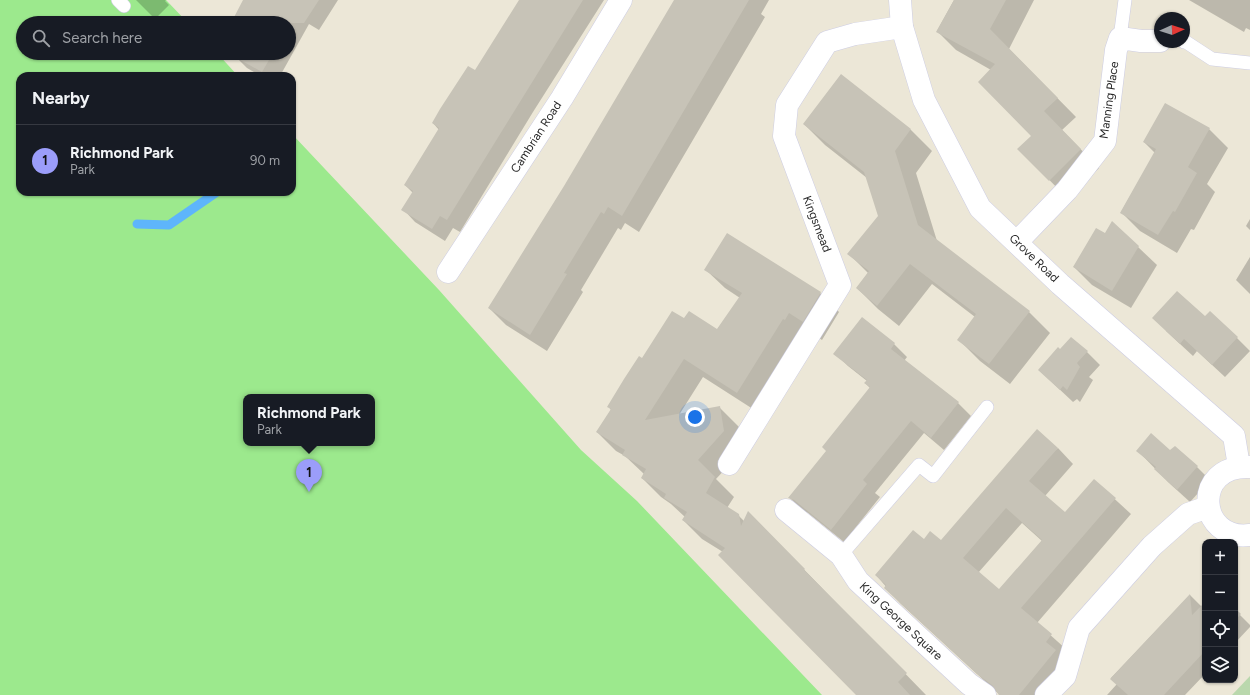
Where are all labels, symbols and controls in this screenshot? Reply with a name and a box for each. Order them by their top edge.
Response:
north arrow [1154,12,1190,48]
search box [16,16,296,60]
icon: search [30,27,52,49]
text: Search here [62,29,142,47]
street label: Manning Place [1097,60,1121,140]
text: Nearby [32,88,90,108]
street label: Cambrian Road [508,99,564,175]
text: Richmond Park [70,144,174,162]
text: 1 [42,153,48,168]
text: 90 m [250,153,280,168]
text: Park [70,162,95,177]
street label: Kingsmead [800,194,834,254]
street label: Grove Road [1006,231,1062,285]
popup [243,394,375,446]
text: Richmond Park [257,404,361,422]
your location [685,407,705,427]
text: Park [257,422,282,437]
pin: 1 [296,459,322,492]
map controls [1202,539,1238,683]
button: + [1202,539,1238,575]
button: − [1202,575,1238,611]
street label: King George Square [857,579,946,663]
button: locate [1202,611,1238,647]
button: layers [1202,647,1238,683]

